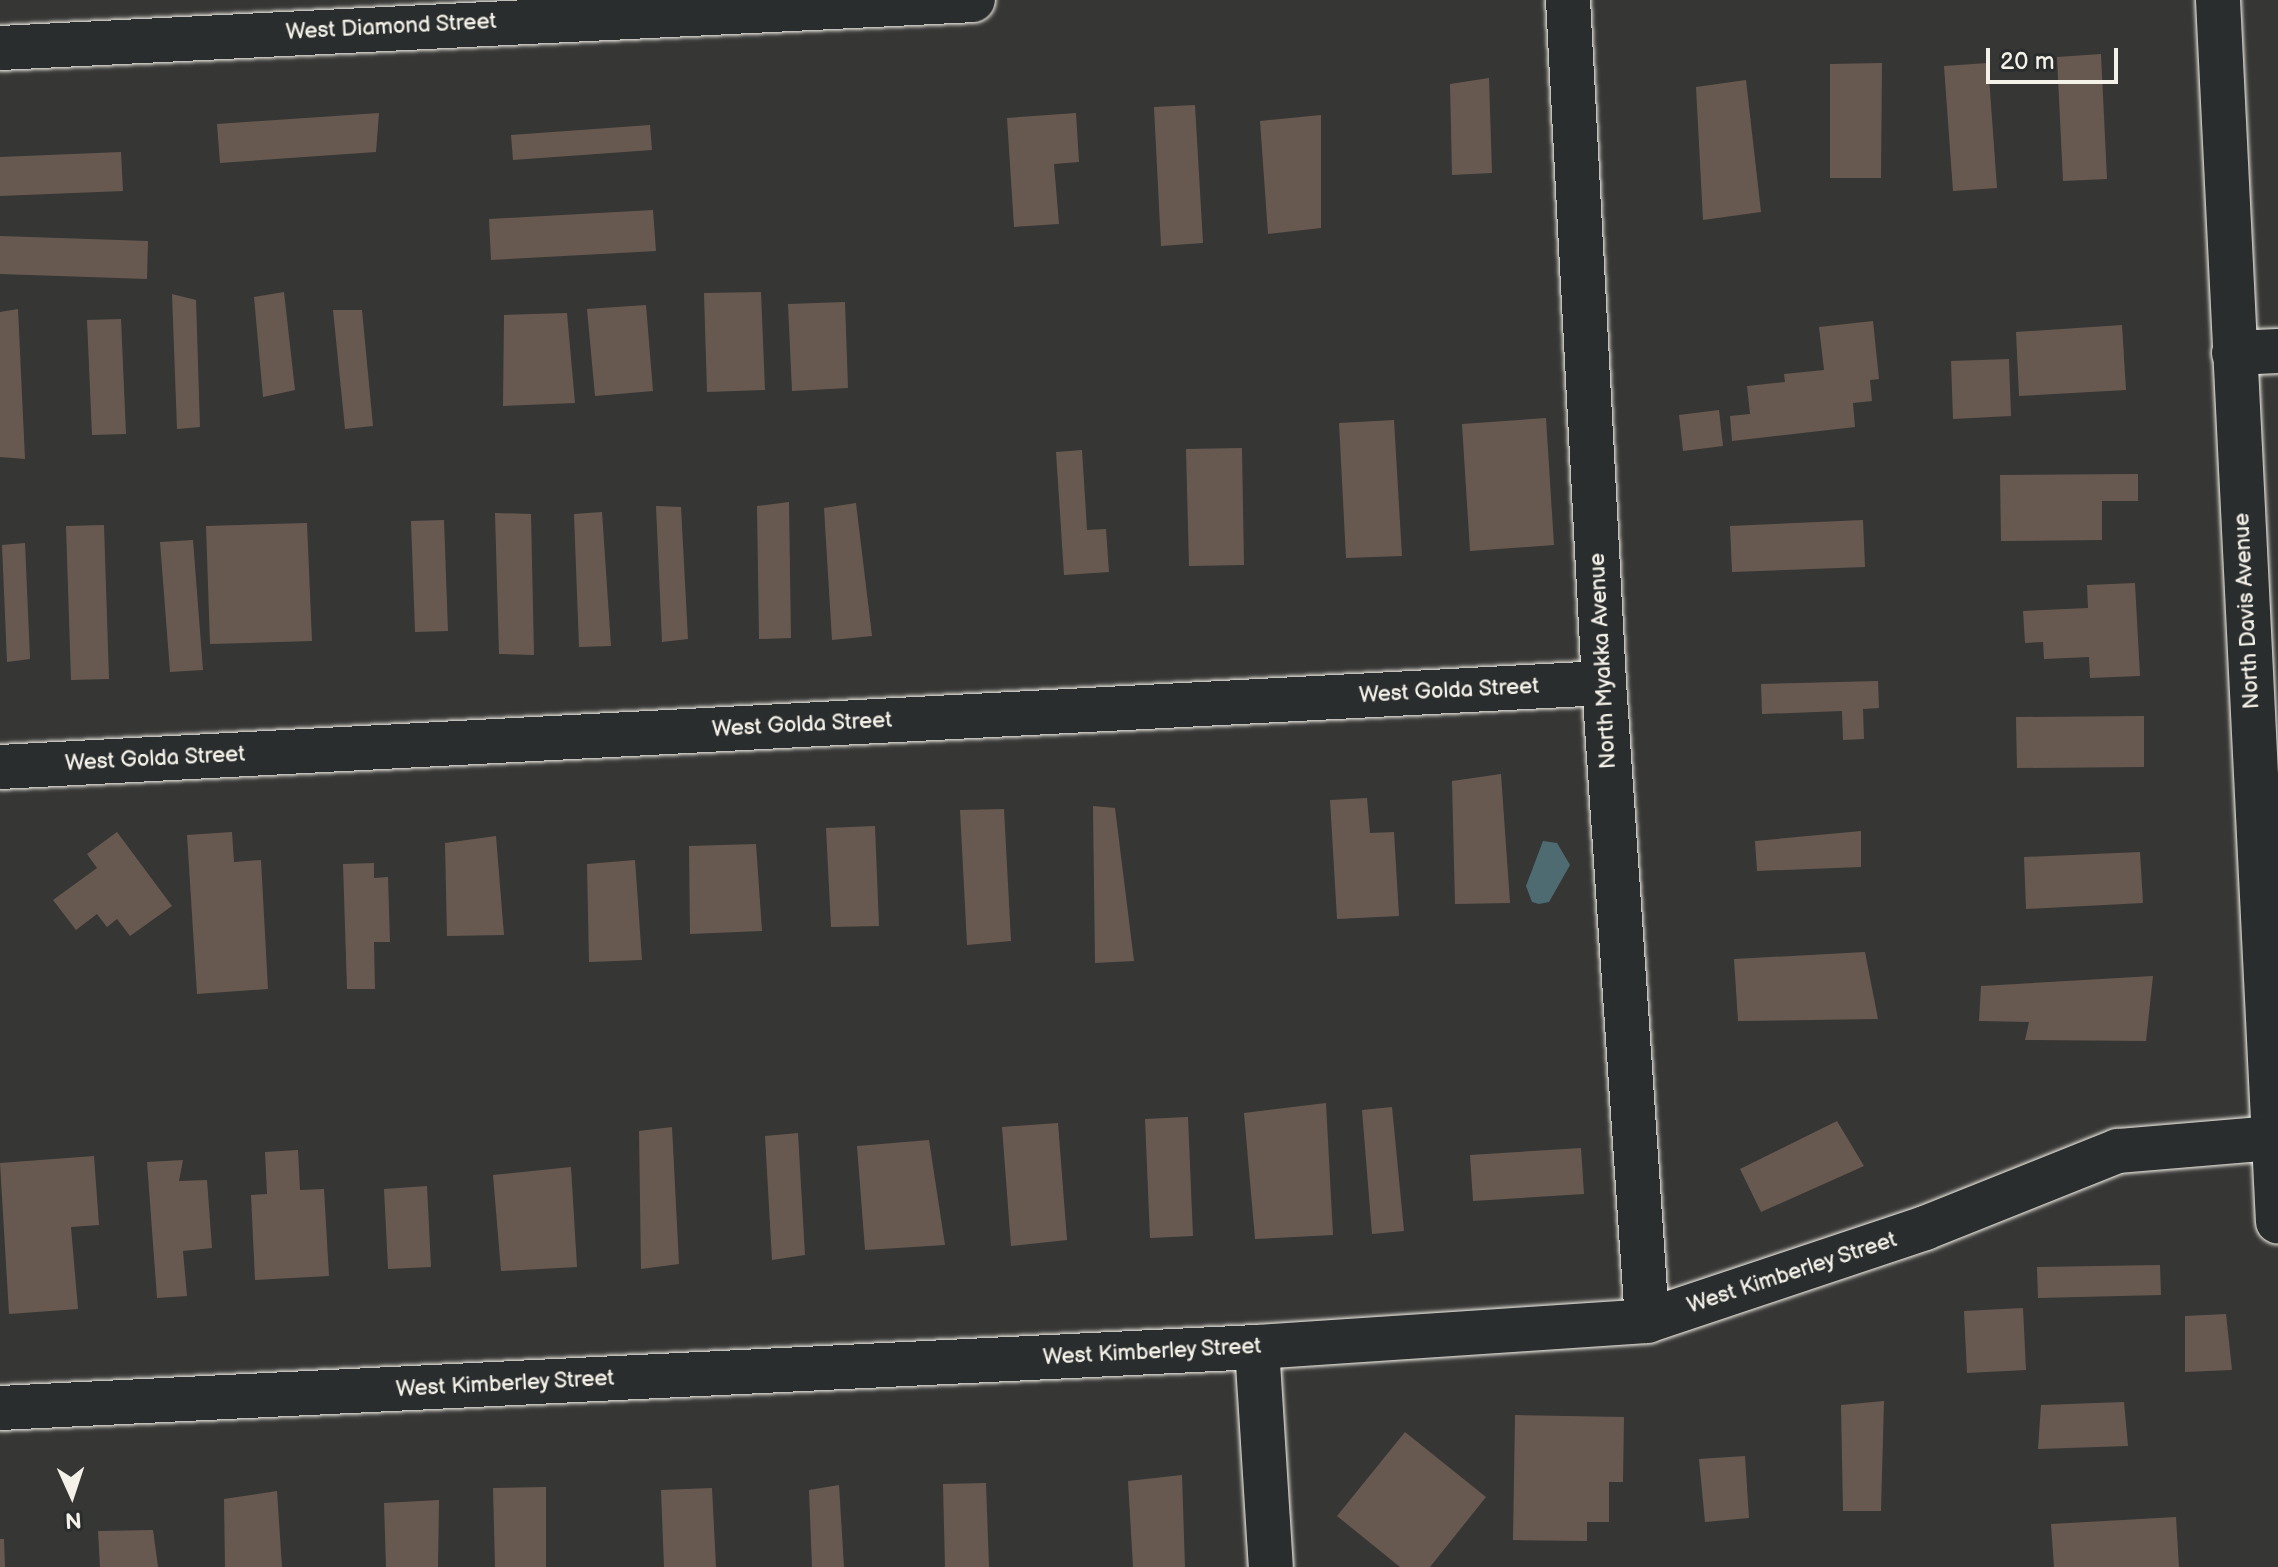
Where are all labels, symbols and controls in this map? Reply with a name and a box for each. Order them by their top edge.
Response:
street label: West Diamond Street [285,8,497,46]
scale bar [1990,32,2122,82]
text: 20 m [2000,47,2055,76]
street label: North Davis Avenue [2229,512,2265,710]
street label: North Myakka Avenue [1584,552,1622,770]
street label: West Golda Street [1358,673,1540,709]
street label: West Golda Street [711,707,893,743]
street label: West Golda Street [64,741,246,777]
street label: West Kimberley Street [1683,1226,1901,1320]
street label: West Kimberley Street [1041,1333,1263,1371]
street label: West Kimberley Street [394,1365,616,1403]
north arrow [32,1455,112,1535]
text: N [64,1506,82,1533]

